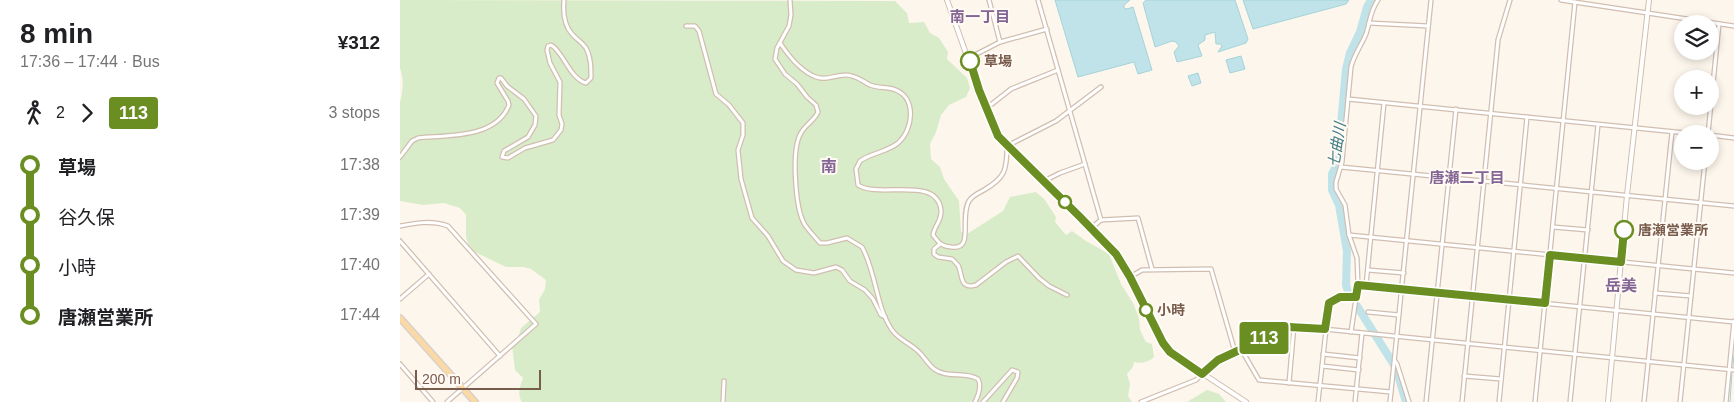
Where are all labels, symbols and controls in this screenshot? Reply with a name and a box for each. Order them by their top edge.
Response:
district label: 南一丁目 [950,8,1010,25]
map controls [1674,15,1719,170]
button: layers [1674,15,1719,60]
text: 8 min [20,18,93,49]
text: ¥312 [338,32,380,53]
marker: 草場 [960,51,980,71]
text: 17:36 – 17:44 · Bus [20,53,160,70]
place label: 草場 [984,53,1012,69]
button: + [1674,70,1719,115]
icon: walk [20,99,48,127]
icon: forward [73,99,101,127]
text: 113 [119,103,148,123]
text: 2 [56,104,65,121]
text: 3 stops [328,104,380,121]
water label: 七曲川 [1325,119,1349,168]
button: − [1674,125,1719,170]
text: 17:38 [340,156,380,173]
text: 草場 [58,157,96,178]
district label: 南 [821,158,837,175]
district label: 唐瀬二丁目 [1429,169,1505,186]
unlabelled marker [1058,195,1072,209]
text: 17:39 [340,206,380,223]
text: 谷久保 [58,207,115,228]
marker: 唐瀬営業所 [1614,220,1634,240]
place label: 唐瀬営業所 [1638,222,1708,238]
text: 17:40 [340,256,380,273]
text: 小時 [58,257,96,278]
district label: 岳美 [1605,277,1637,294]
place label: 小時 [1157,302,1185,318]
marker: 小時 [1139,303,1153,317]
text: 17:44 [340,306,380,323]
text: 唐瀬営業所 [58,307,153,328]
line badge: 113 [1235,322,1293,354]
text: 113 [1249,328,1279,348]
scale bar [415,367,541,390]
text: 200 m [422,371,461,387]

